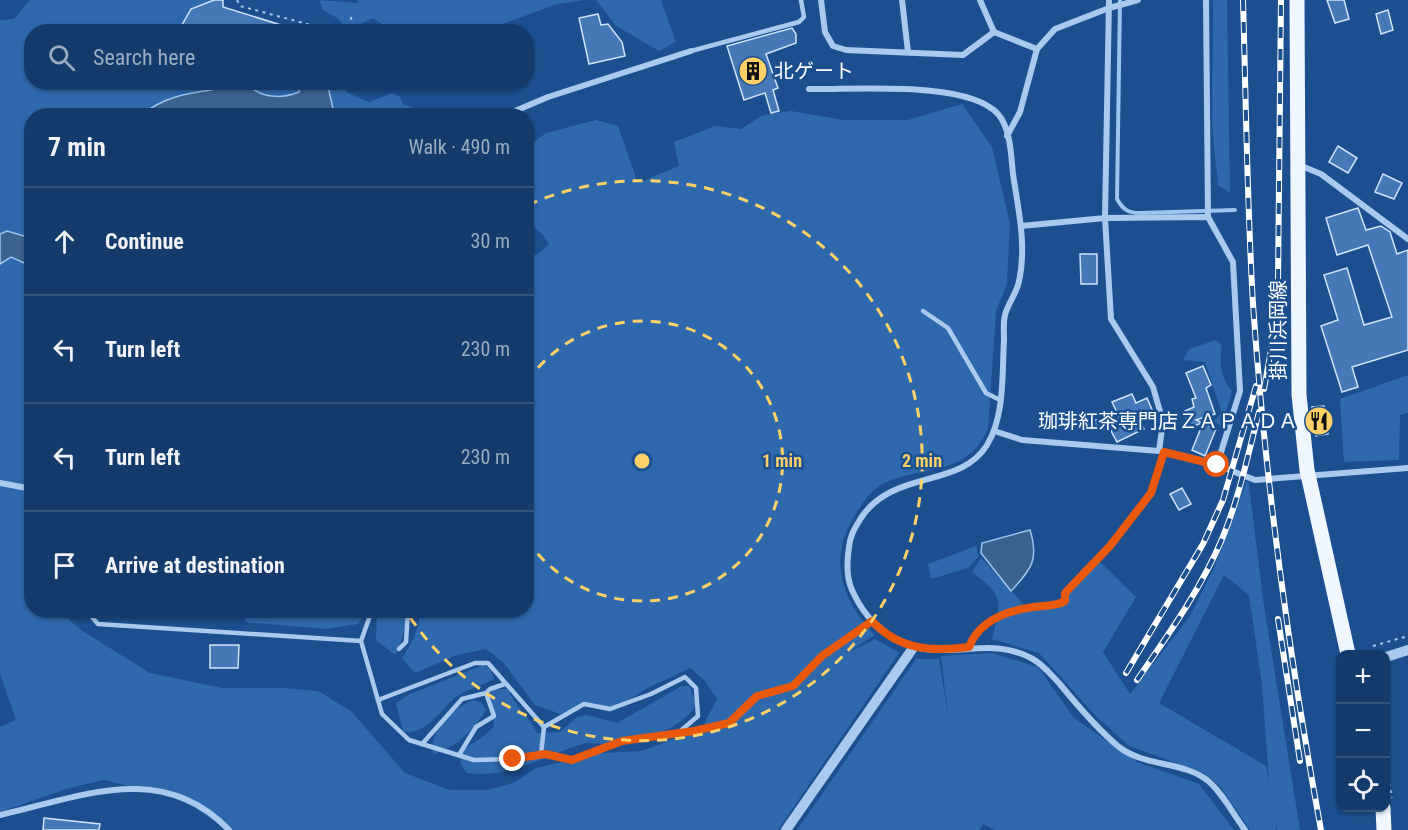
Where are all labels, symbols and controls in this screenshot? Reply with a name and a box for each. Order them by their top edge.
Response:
search box [24,24,534,90]
icon: search [45,41,78,74]
text: Search here [93,45,195,70]
building icon: 北ゲート [737,55,769,87]
place label: 北ゲート [774,59,854,83]
text: 7 min [48,132,106,162]
text: Walk · 490 m [409,135,510,159]
icon: ahead [48,225,81,258]
text: Continue [105,229,184,254]
text: 30 m [471,229,510,253]
street label: 掛川浜岡線 [1266,280,1290,380]
icon: left [48,333,81,366]
text: Turn left [105,337,180,362]
text: 230 m [461,337,510,361]
restaurant icon: 珈琲紅茶専門店ＺＡＰＡＤＡ [1303,405,1335,437]
place label: 珈琲紅茶専門店ＺＡＰＡＤＡ [1038,409,1298,433]
icon: left [48,441,81,474]
text: Turn left [105,445,180,470]
text: 230 m [461,445,510,469]
text: 1 min [762,450,802,471]
text: 2 min [902,450,942,471]
centre of rings [632,451,652,471]
route start [1203,451,1229,477]
icon: arrive [48,549,81,582]
text: Arrive at destination [105,553,285,578]
map controls [1336,650,1390,812]
button: + [1336,650,1390,704]
button: − [1336,704,1390,758]
route end [499,745,525,771]
button: locate [1336,758,1390,812]

